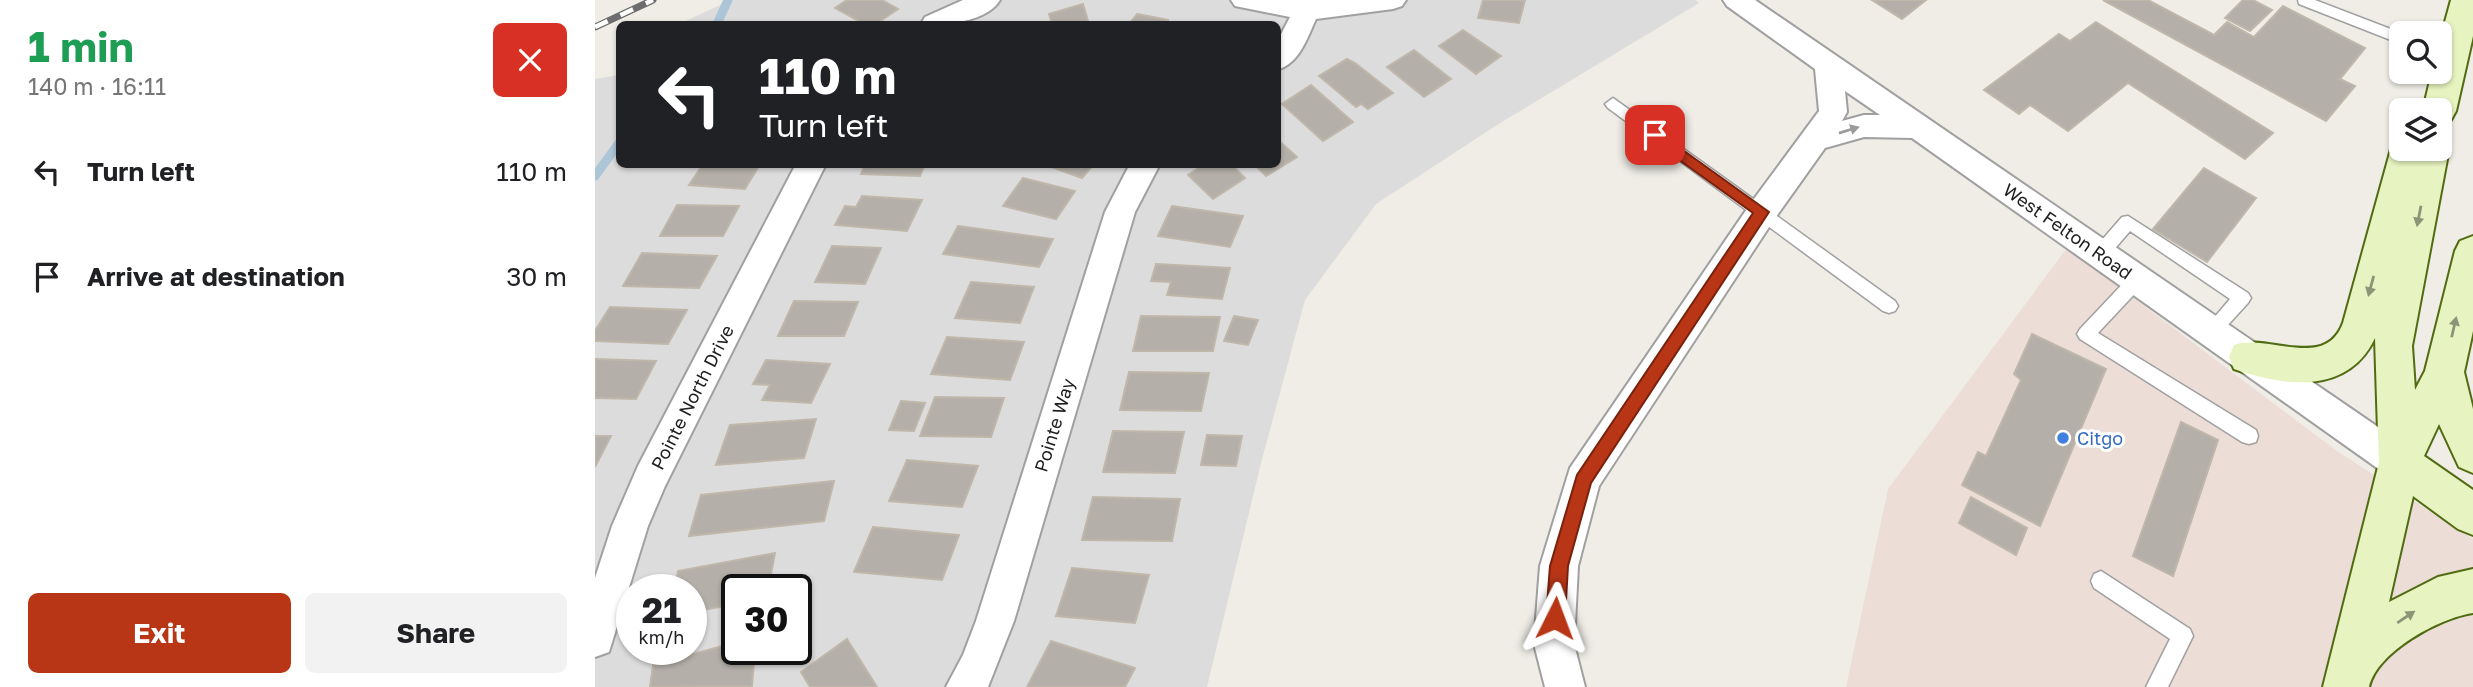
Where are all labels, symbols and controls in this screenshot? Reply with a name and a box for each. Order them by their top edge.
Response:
text: 1 min [28,21,134,71]
map controls [2389,21,2452,161]
button: search [2389,21,2452,84]
button: close [493,23,567,97]
text: 110 m [759,46,896,105]
icon: left [644,49,735,140]
text: 140 m · 16:11 [28,72,166,100]
button: layers [2389,98,2452,161]
pin [1625,105,1685,165]
text: Turn left [759,106,888,144]
icon: arrive [1636,116,1674,154]
one-way arrow [1839,125,1860,135]
icon: left [28,153,66,191]
text: Turn left [87,156,195,187]
text: 110 m [496,156,567,187]
street label: West Felton Road [1999,178,2137,284]
one-way arrow [2413,205,2424,227]
icon: arrive [28,258,66,296]
text: Arrive at destination [87,261,345,292]
text: 30 m [506,261,567,292]
one-way arrow [2365,275,2376,297]
one-way arrow [2449,316,2460,338]
street label: Pointe North Drive [646,321,738,473]
street label: Pointe Way [1029,376,1079,474]
place label: Citgo [2077,427,2123,449]
marker: Citgo [2055,430,2071,446]
speed limit sign: 30 [721,574,812,665]
position arrow [1518,581,1592,655]
text: 21 [642,589,681,631]
button: Exit [28,593,291,673]
button: Share [305,593,567,673]
one-way arrow [2397,610,2415,624]
text: km/h [639,626,684,648]

